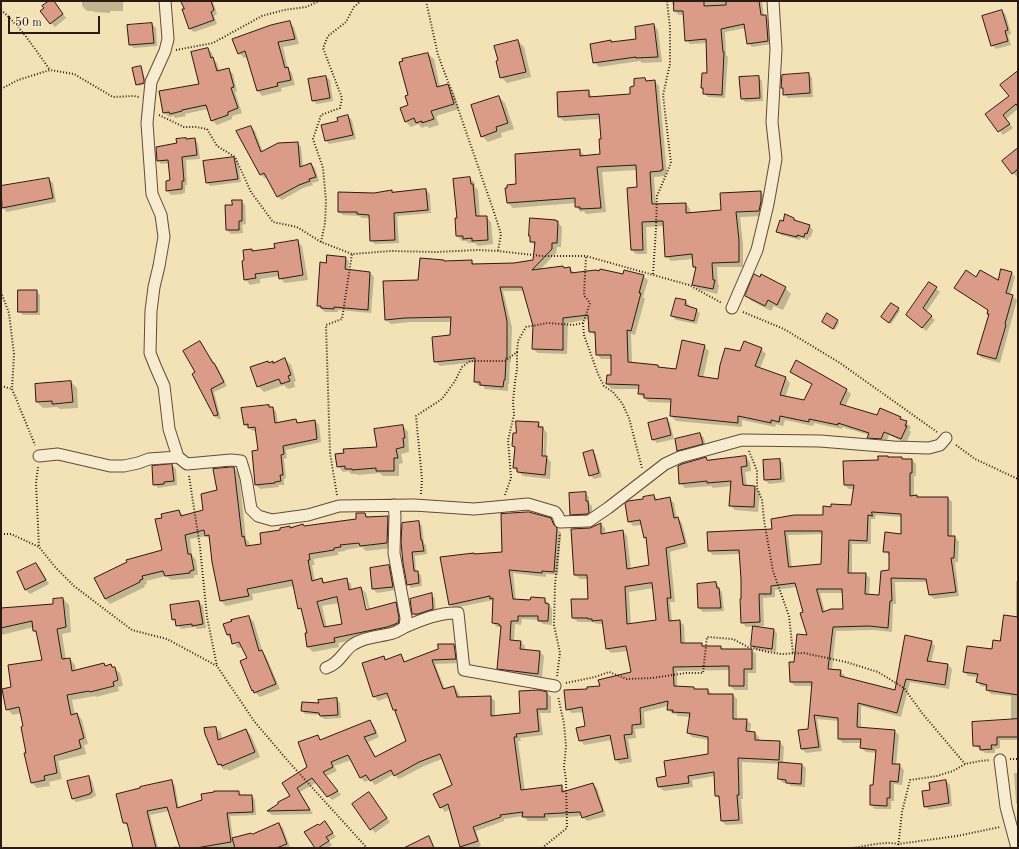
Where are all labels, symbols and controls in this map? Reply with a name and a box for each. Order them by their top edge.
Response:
scale bar [10,8,102,34]
text: 50 m [15,17,42,29]

